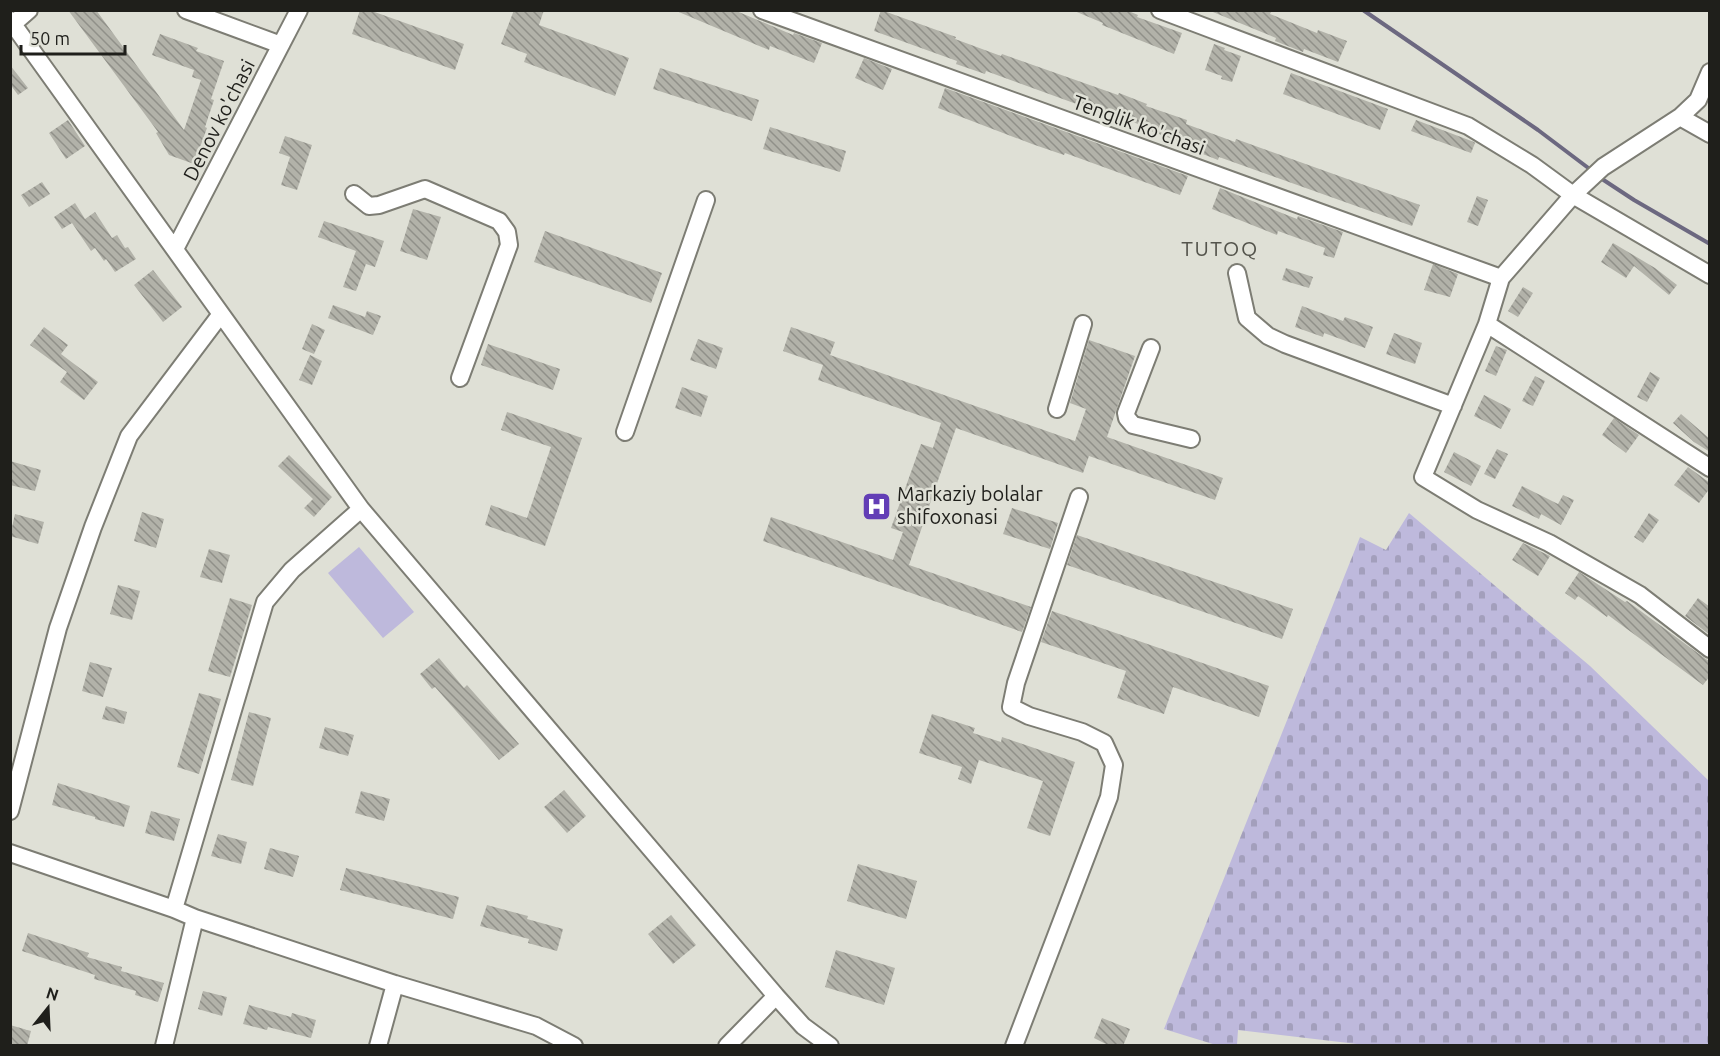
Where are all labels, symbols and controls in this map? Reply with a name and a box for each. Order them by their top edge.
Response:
scale bar [21,18,124,56]
text: 50 m [30,28,70,48]
street label: Denov ko'chasi [178,55,259,184]
street label: Tenglik ko'chasi [1070,90,1209,159]
district label: TUTOQ [1181,236,1259,260]
place label: Markaziy bolalar shifoxonasi [897,482,1043,528]
hospital icon: Markaziy bolalar shifoxonasi [860,490,892,522]
north arrow [18,978,78,1038]
text: N [44,983,61,1004]

